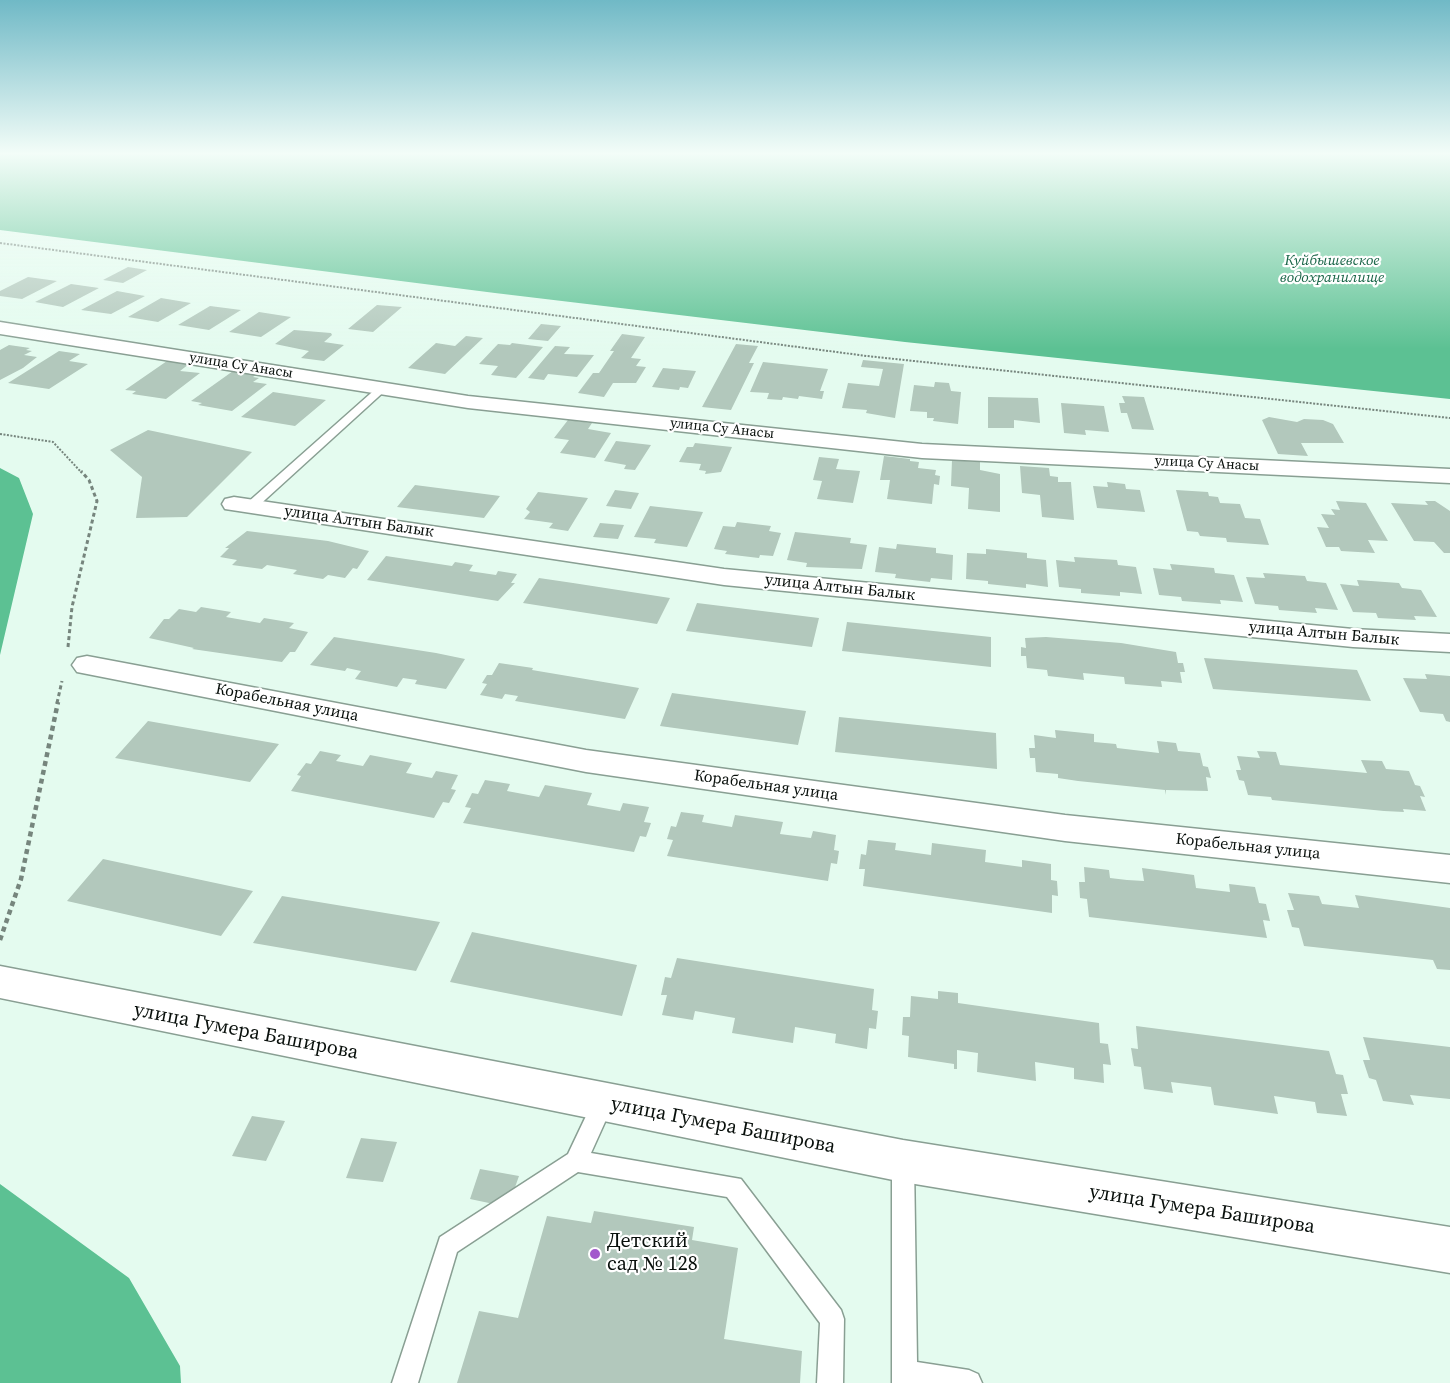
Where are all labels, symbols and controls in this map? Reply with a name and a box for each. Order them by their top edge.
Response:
water label: Куйбышевское водохранилище [1280,252,1384,287]
street label: улица Су Анасы [188,350,294,382]
street label: улица Су Анасы [669,415,775,443]
street label: улица Су Анасы [1154,453,1260,475]
street label: улица Алтын Балык [283,502,435,542]
street label: улица Алтын Балык [764,571,916,605]
street label: улица Алтын Балык [1248,618,1400,650]
street label: Корабельная улица [214,680,360,726]
street label: Корабельная улица [693,766,839,806]
street label: Корабельная улица [1175,830,1321,864]
street label: улица Гумера Баширова [132,998,360,1066]
street label: улица Гумера Баширова [609,1092,837,1160]
street label: улица Гумера Баширова [1087,1180,1317,1240]
place label: Детский сад № 128 [607,1230,698,1277]
marker: Детский сад № 128 [588,1247,602,1261]

